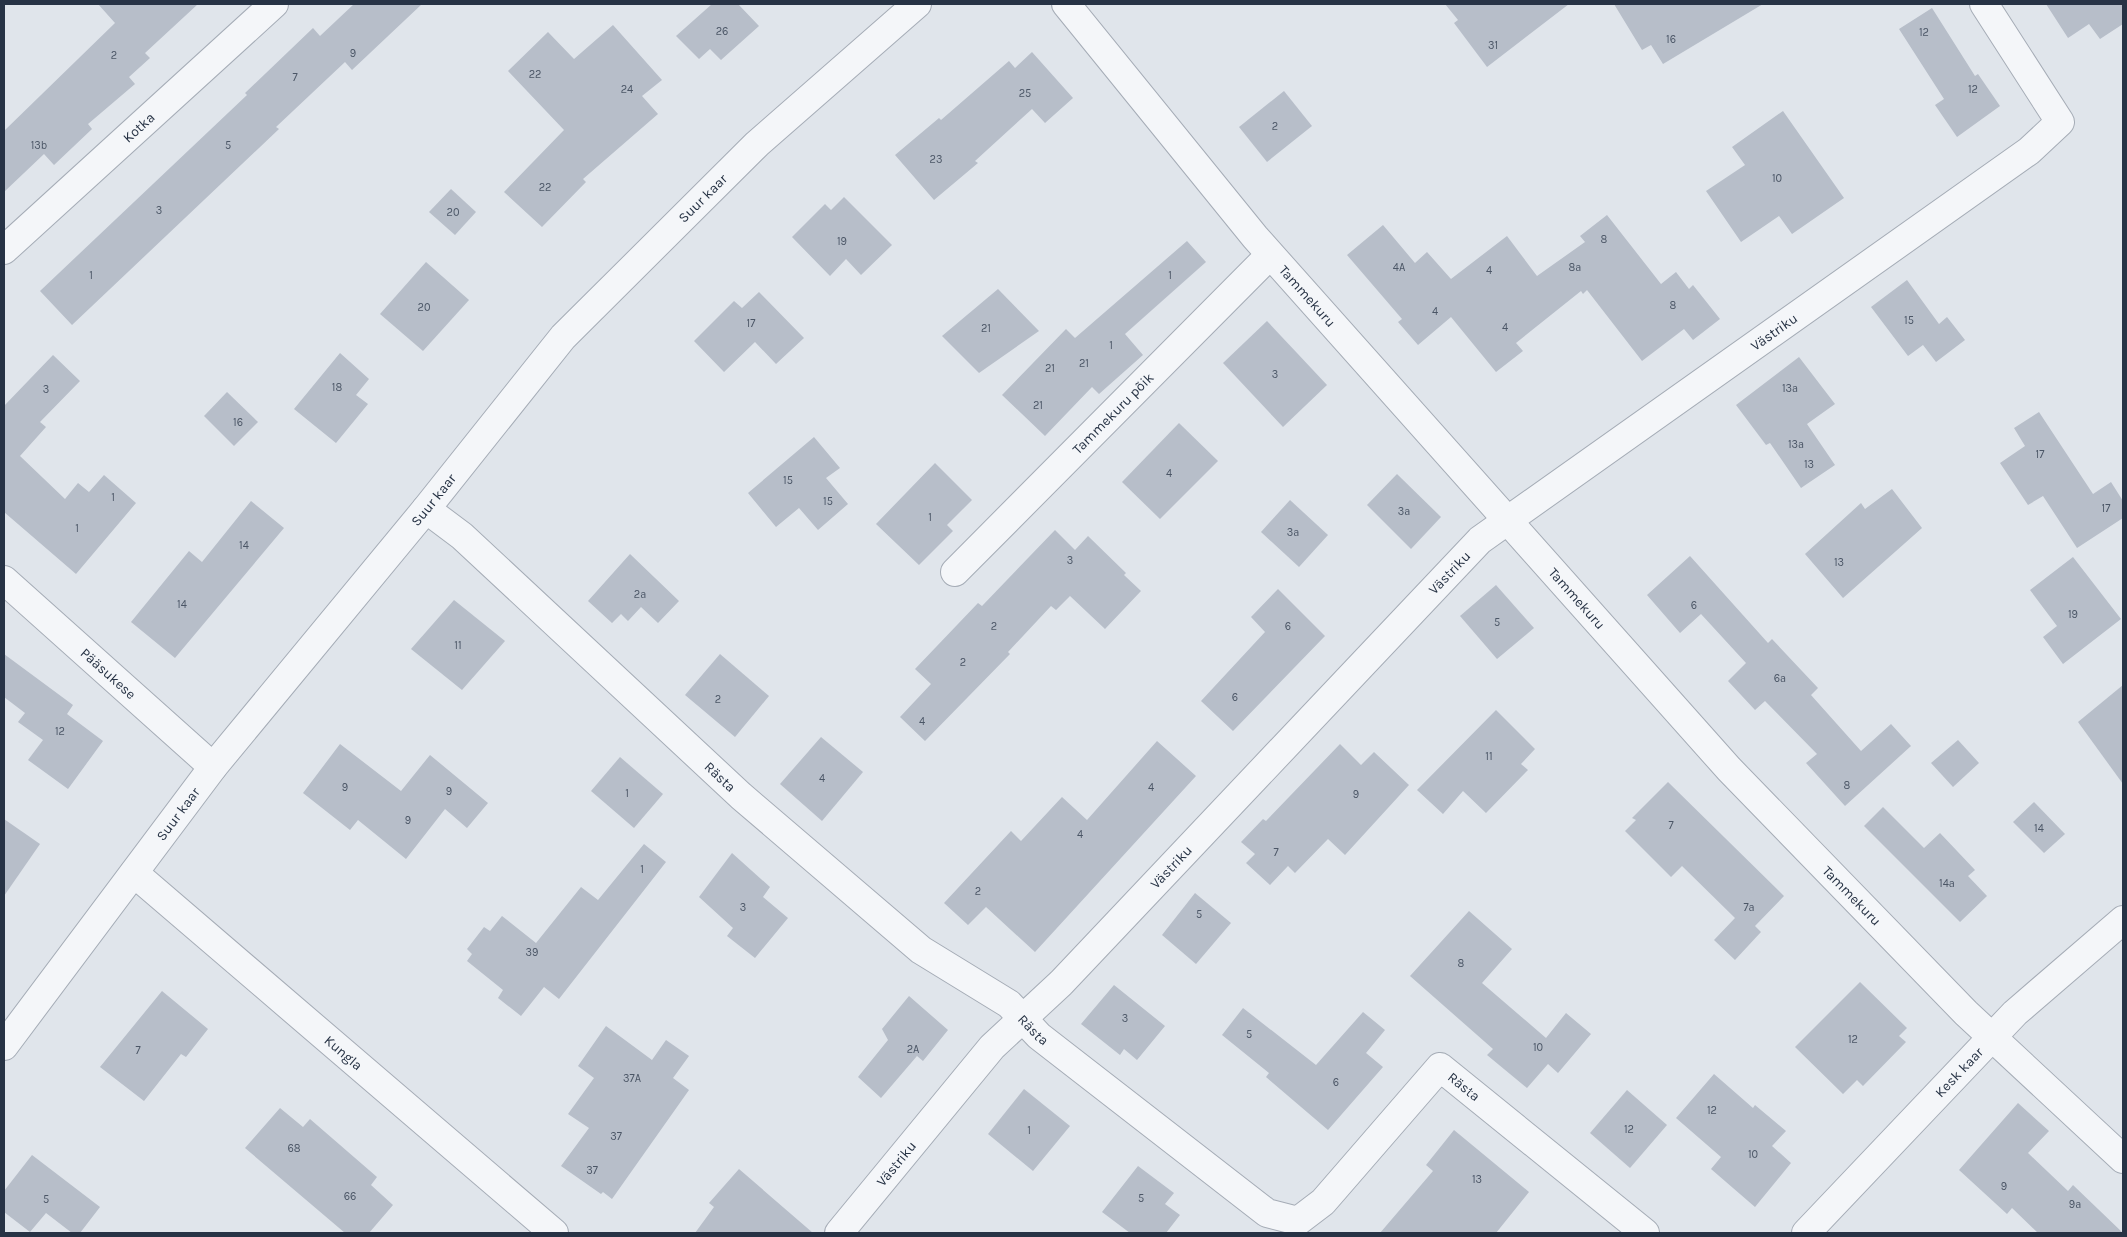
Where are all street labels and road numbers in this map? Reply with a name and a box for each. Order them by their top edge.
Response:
street label: Kotka [119,109,158,146]
street label: Suur kaar [675,169,731,226]
street label: Tammekuru [1276,262,1339,330]
street label: Västriku [1747,309,1801,354]
street label: Tammekuru põik [1069,369,1157,457]
street label: Suur kaar [407,469,460,529]
street label: Västriku [1425,547,1474,598]
street label: Tammekuru [1545,564,1609,633]
street label: Pääsukese [77,644,140,703]
street label: Rästa [701,758,739,795]
street label: Suur kaar [152,783,204,844]
street label: Västriku [1146,841,1196,892]
street label: Tammekuru [1819,862,1885,929]
street label: Rästa [1015,1011,1052,1049]
street label: Kungla [321,1032,366,1074]
street label: Kesk kaar [1931,1043,1987,1101]
street label: Rästa [1444,1068,1484,1105]
street label: Västriku [873,1137,920,1190]

